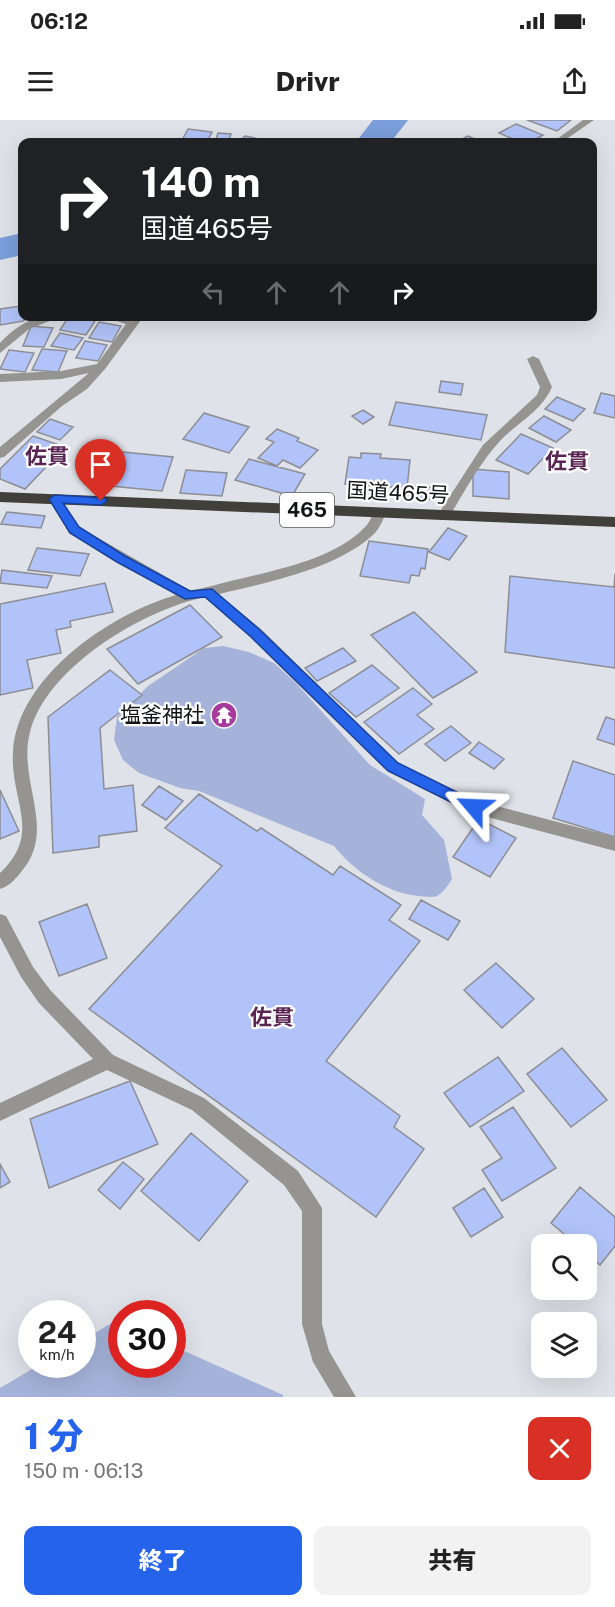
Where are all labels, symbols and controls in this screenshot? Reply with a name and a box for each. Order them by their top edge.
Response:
text: 06:12 [30,8,88,34]
icon: menu [24,65,57,98]
text: Drivr [275,65,340,97]
icon: share [558,65,591,98]
text: 140 m [141,157,261,206]
icon: right [42,162,120,240]
text: 国道465号 [141,212,273,244]
icon: left [197,276,230,309]
icon: ahead [260,276,293,309]
icon: ahead [323,276,356,309]
icon: right [386,276,419,309]
pin [75,439,126,501]
district label: 佐貫 [25,443,69,469]
icon: arrive [84,448,117,481]
district label: 佐貫 [545,448,589,474]
street label: 国道465号 [346,477,450,508]
road number: 465 [280,493,334,527]
temple icon: 塩釜神社 [209,700,239,730]
place label: 塩釜神社 [120,702,204,727]
position arrow [442,775,506,839]
district label: 佐貫 [250,1004,294,1030]
map controls [531,1234,597,1378]
button: search [531,1234,597,1300]
speed limit sign: 30 [108,1300,186,1378]
button: layers [531,1312,597,1378]
text: 24 [38,1314,76,1350]
text: km/h [39,1346,75,1363]
text: 1 分 [24,1415,84,1457]
button: close [528,1417,591,1480]
text: 150 m · 06:13 [24,1459,143,1483]
button: 終了 [24,1526,302,1595]
button: 共有 [314,1526,591,1595]

